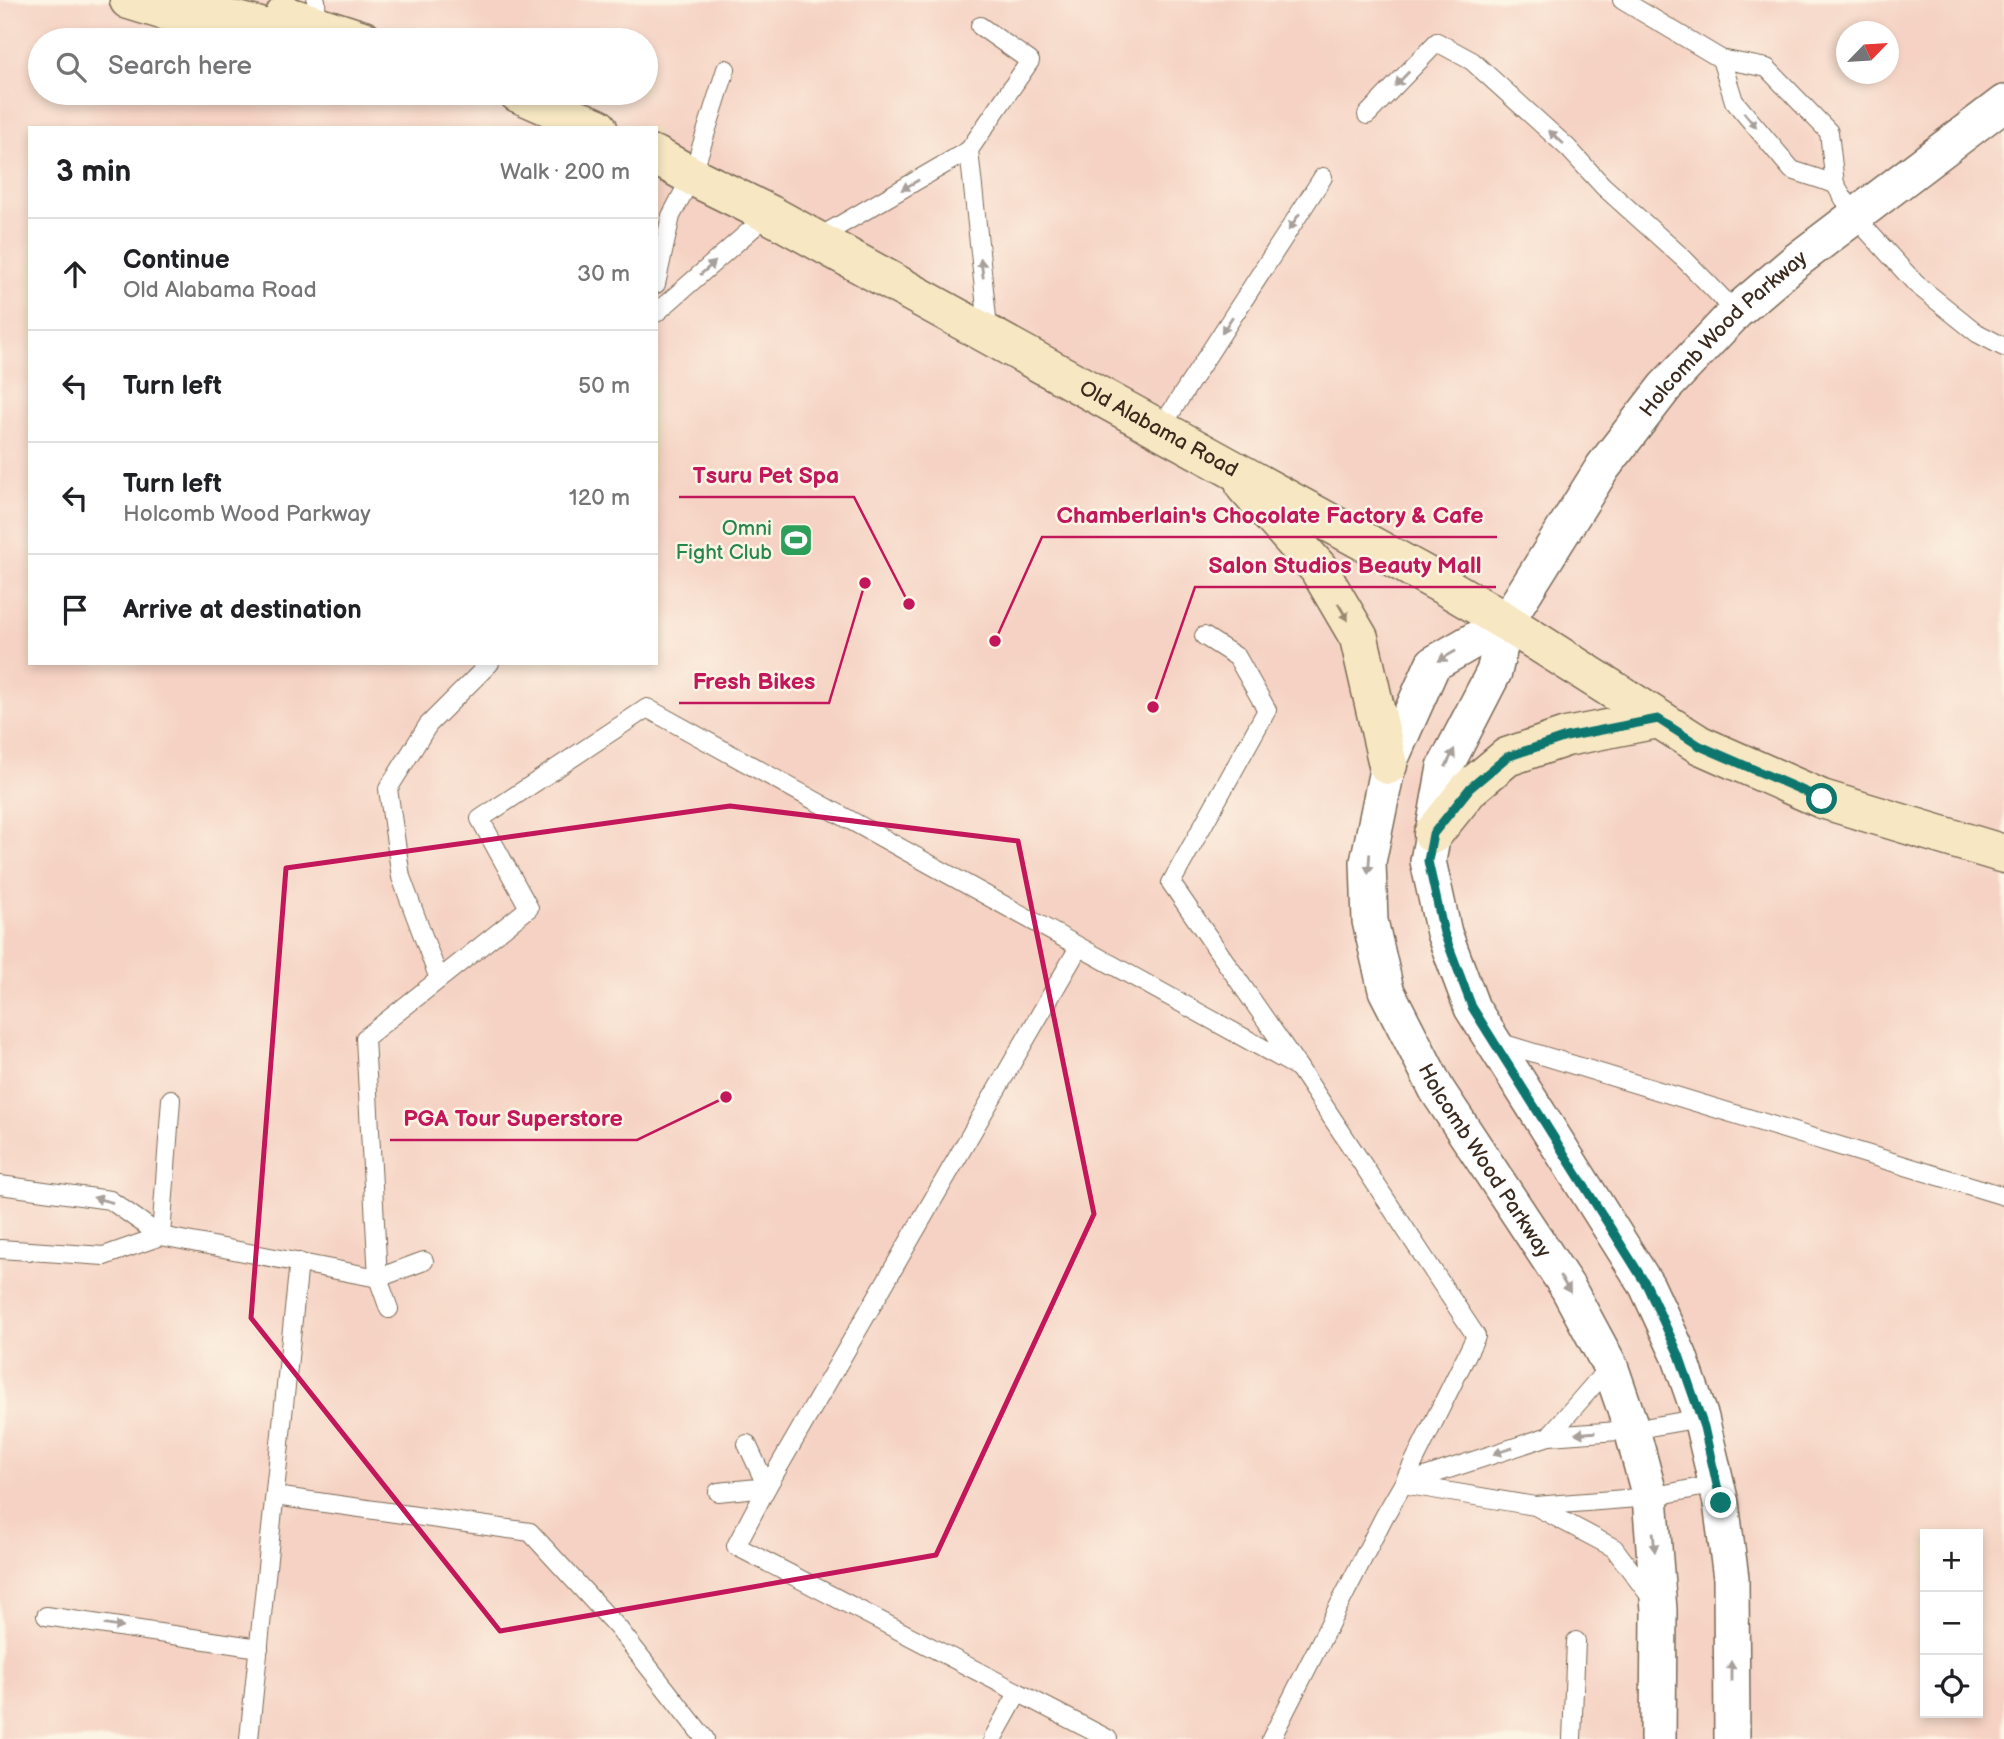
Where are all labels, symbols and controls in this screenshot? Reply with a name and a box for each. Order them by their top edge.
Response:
north arrow [1836,21,1899,84]
search box [28,28,658,105]
icon: search [52,48,90,86]
text: Search here [108,51,252,82]
one-way arrow [1395,70,1411,87]
one-way arrow [1742,111,1757,128]
one-way arrow [1548,129,1565,145]
text: 3 min [56,154,131,190]
text: Walk · 200 m [500,158,630,186]
one-way arrow [900,178,919,191]
one-way arrow [1287,212,1300,232]
text: Continue [123,245,230,276]
street label: Holcomb Wood Parkway [1635,245,1812,422]
icon: ahead [56,255,94,293]
one-way arrow [976,257,987,279]
text: 30 m [577,260,630,288]
one-way arrow [699,261,716,276]
text: Old Alabama Road [123,276,317,304]
one-way arrow [1220,316,1234,334]
icon: left [56,367,94,405]
text: Turn left [123,371,222,402]
text: 50 m [578,372,630,400]
street label: Old Alabama Road [1075,375,1242,483]
callout: Tsuru Pet Spa [679,453,854,497]
text: Tsuru Pet Spa [693,462,839,490]
text: Turn left [123,469,222,500]
icon: left [56,479,94,517]
text: 120 m [569,484,630,512]
callout: Chamberlain's Chocolate Factory & Cafe [1042,493,1497,537]
text: Holcomb Wood Parkway [123,500,371,528]
text: Chamberlain's Chocolate Factory & Cafe [1057,502,1483,530]
place label: Omni Fight Club [676,516,772,565]
sports icon: Omni Fight Club [777,521,815,559]
callout: Salon Studios Beauty Mall [1195,543,1496,587]
text: Salon Studios Beauty Mall [1208,552,1482,580]
icon: arrive [56,591,94,629]
text: Arrive at destination [123,595,362,626]
one-way arrow [1337,602,1350,621]
one-way arrow [1438,650,1457,662]
callout: Fresh Bikes [679,659,829,703]
text: Fresh Bikes [693,668,815,696]
one-way arrow [1445,748,1456,768]
route start [1806,783,1837,814]
one-way arrow [1364,853,1375,875]
street label: Holcomb Wood Parkway [1413,1060,1557,1263]
callout: PGA Tour Superstore [390,1096,637,1140]
text: PGA Tour Superstore [403,1105,623,1133]
one-way arrow [92,1194,114,1205]
one-way arrow [1558,1274,1571,1293]
one-way arrow [1574,1428,1596,1439]
one-way arrow [1492,1447,1513,1457]
route end [1705,1487,1736,1518]
map controls [1920,1529,1983,1718]
button: + [1920,1529,1983,1592]
one-way arrow [1649,1531,1660,1553]
button: − [1920,1592,1983,1655]
one-way arrow [103,1621,125,1632]
button: locate [1920,1655,1983,1718]
one-way arrow [1725,1660,1737,1682]

